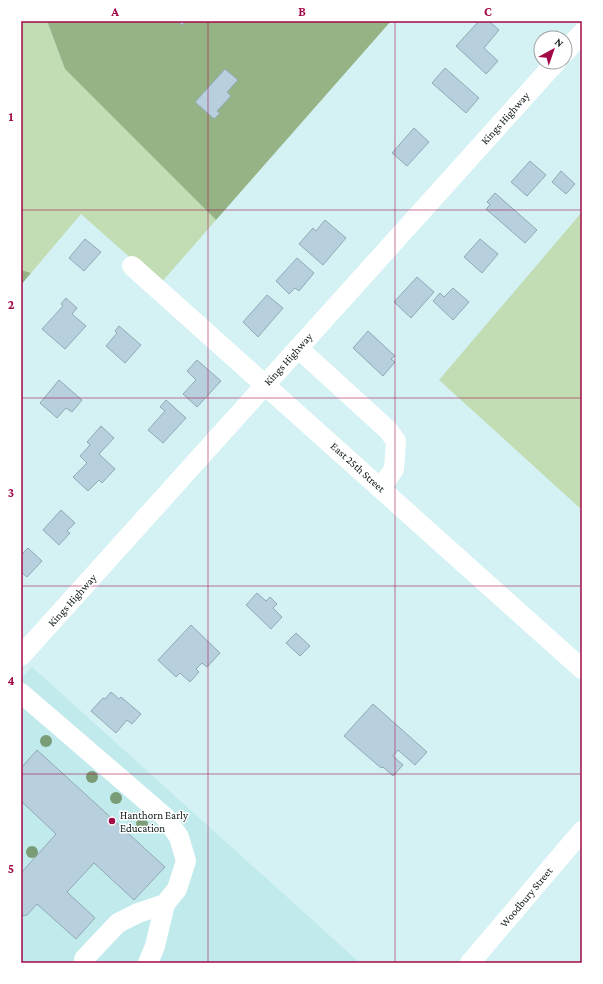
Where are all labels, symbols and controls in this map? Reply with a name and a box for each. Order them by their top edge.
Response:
text: A [110,4,119,19]
text: B [298,4,306,19]
text: C [484,4,492,19]
north arrow [533,30,573,70]
text: N [553,35,567,50]
street label: Kings Highway [478,89,533,147]
text: 1 [9,109,14,124]
text: 2 [8,297,15,312]
street label: Kings Highway [261,330,316,388]
street label: East 25th Street [328,440,388,495]
text: 3 [8,485,14,500]
street label: Kings Highway [45,571,100,629]
text: 4 [7,673,15,688]
place label: Hanthorn Early Education [120,809,189,834]
marker: Hanthorn Early Education [107,816,117,826]
text: 5 [8,861,14,876]
street label: Woodbury Street [497,864,556,930]

